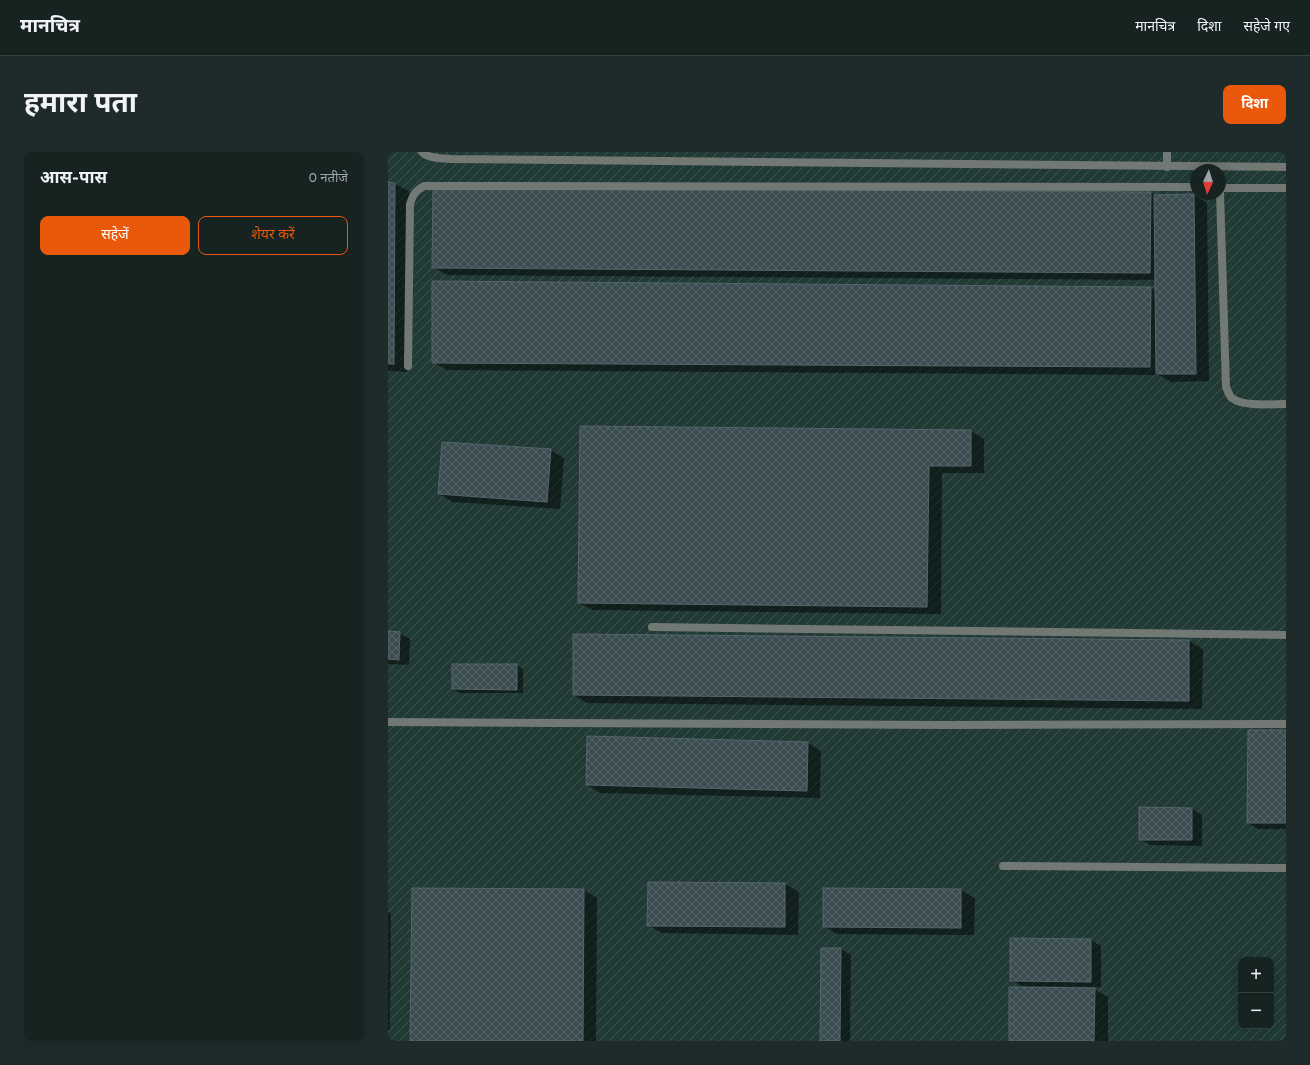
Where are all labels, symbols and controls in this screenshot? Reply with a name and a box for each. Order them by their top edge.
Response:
text: मानचित्र [20,15,80,37]
text: मानचित्र [1135,18,1175,35]
text: दिशा [1197,18,1221,35]
text: सहेजे गए [1243,18,1290,35]
button: दिशा [1223,85,1286,124]
text: हमारा पता [24,86,137,120]
north arrow [1190,164,1226,200]
text: आस-पास [40,167,107,188]
text: 0 नतीजे [309,170,348,186]
button: सहेजें [40,216,190,255]
button: शेयर करें [198,216,348,255]
map controls [1238,957,1274,1029]
button: + [1238,957,1274,993]
button: − [1238,993,1274,1029]

